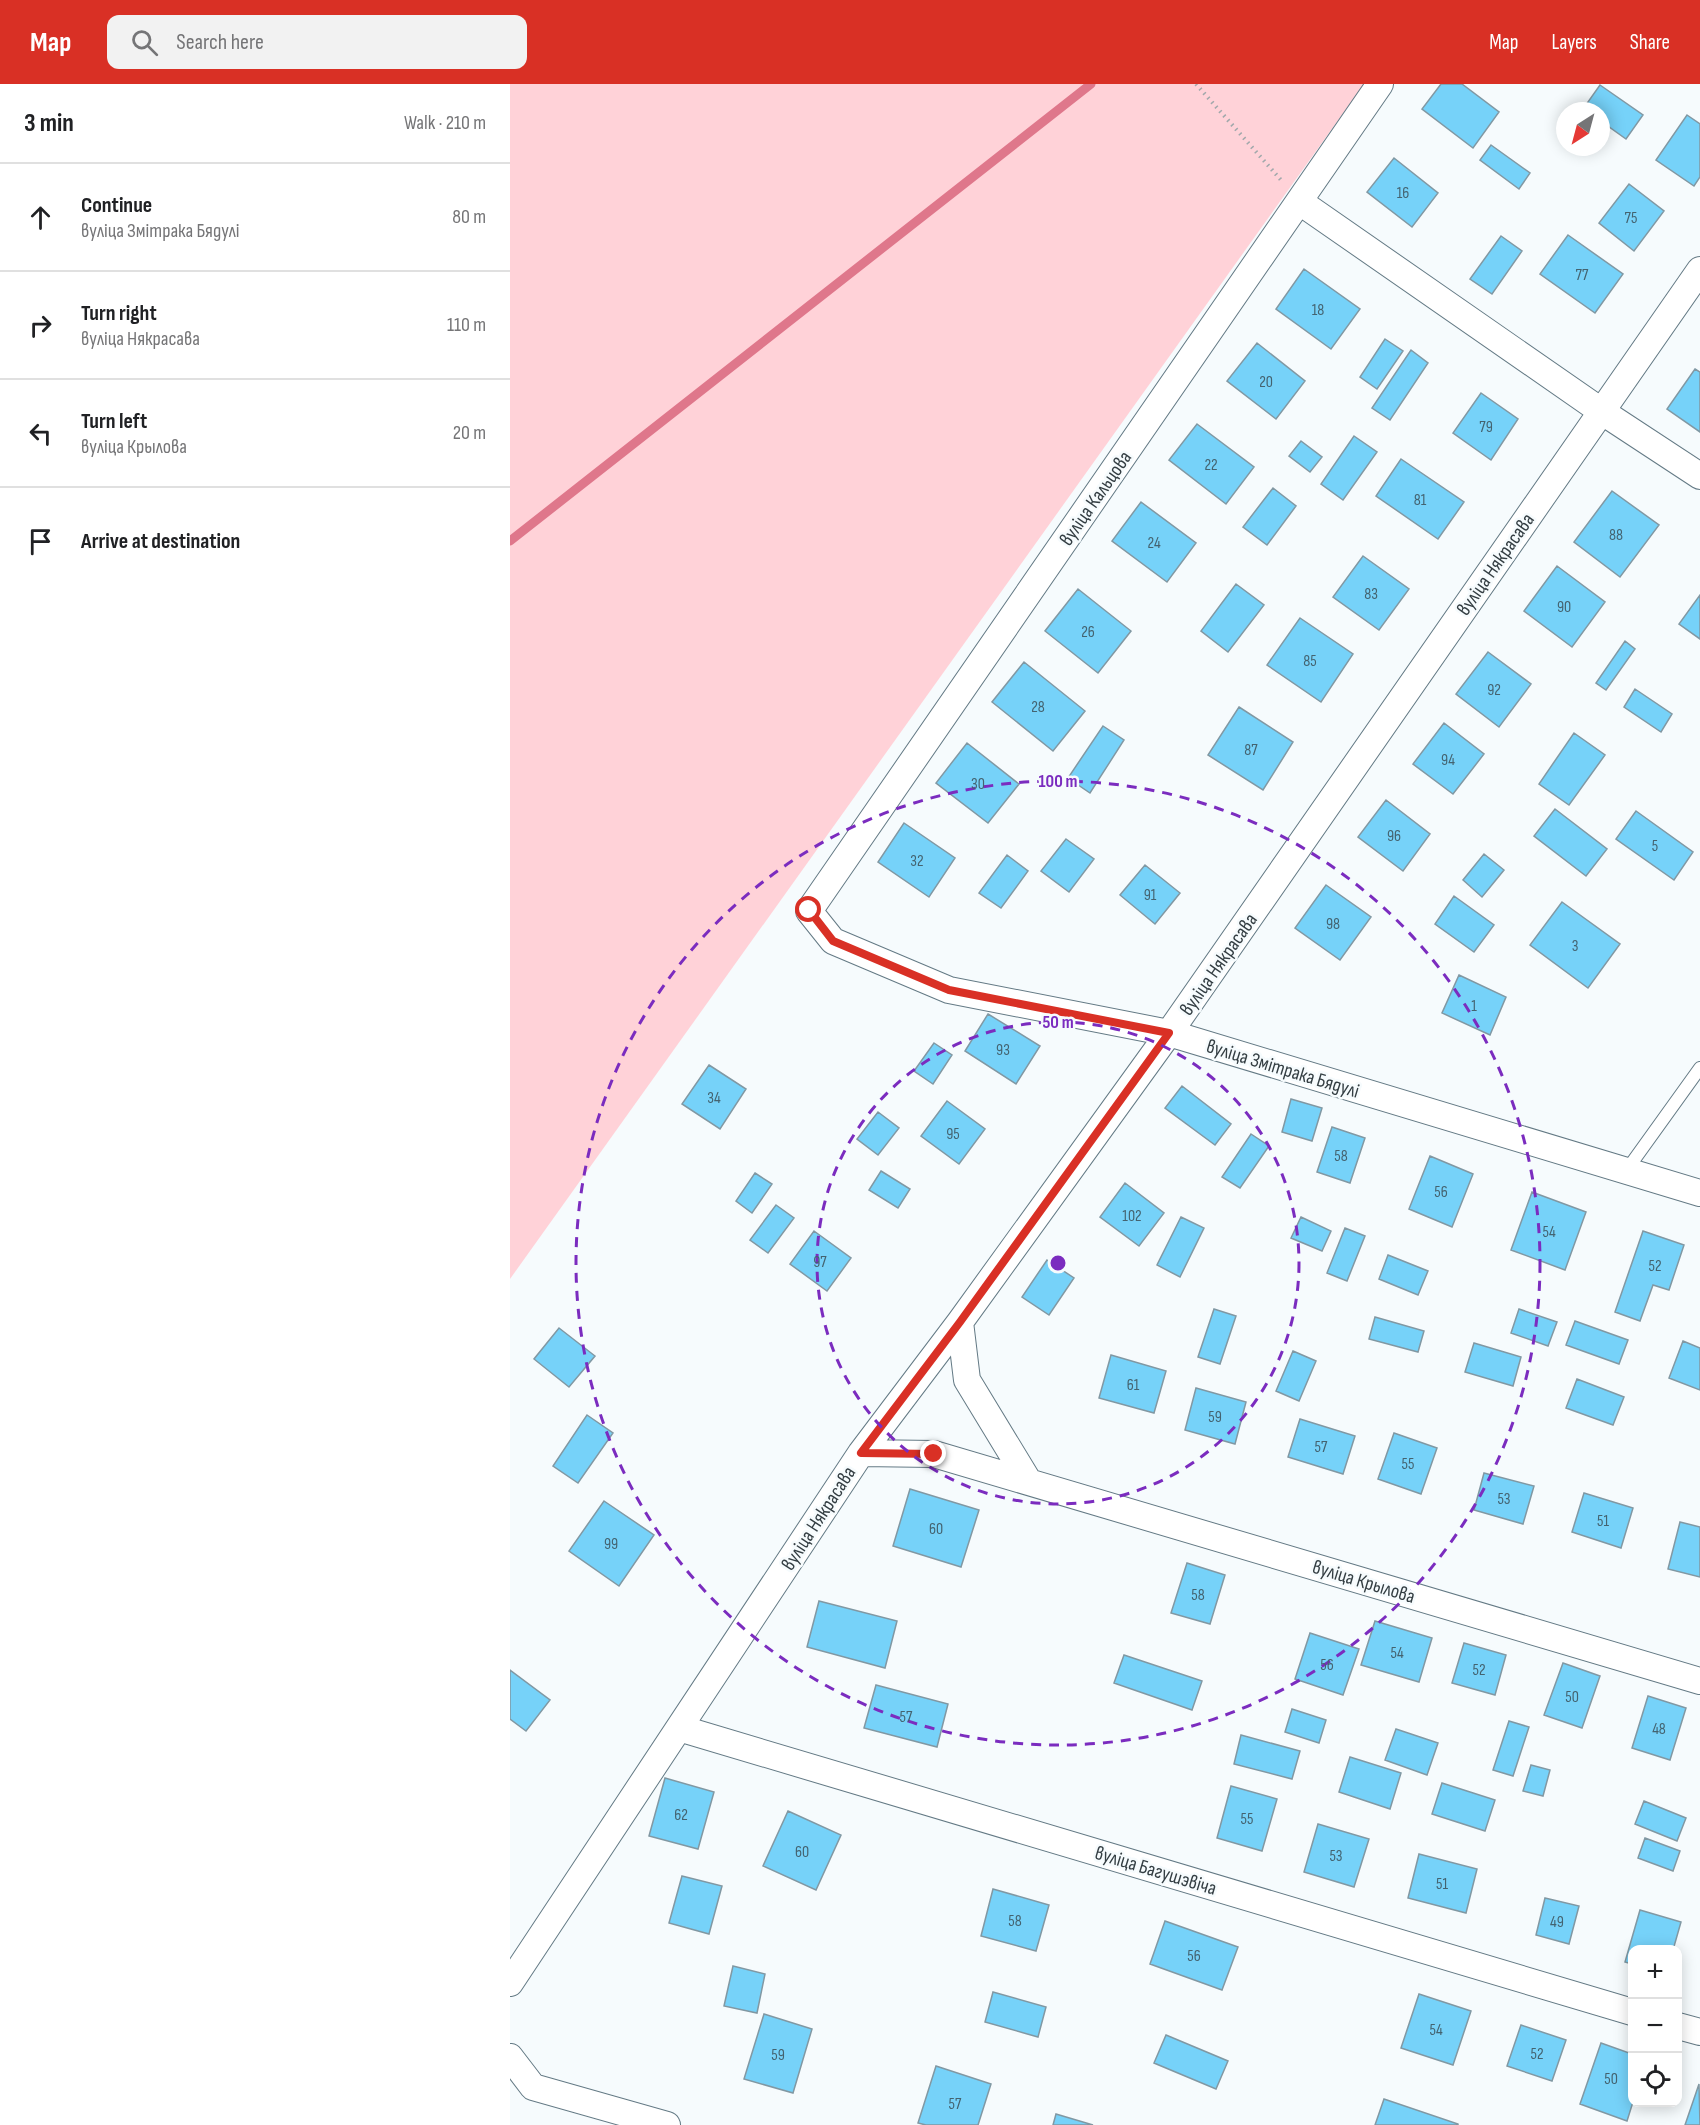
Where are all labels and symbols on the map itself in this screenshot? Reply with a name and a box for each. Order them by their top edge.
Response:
north arrow [1556,102,1610,156]
house number: 16 [1397,184,1409,203]
house number: 75 [1625,209,1637,228]
house number: 77 [1576,266,1589,285]
house number: 18 [1312,301,1324,320]
house number: 20 [1259,373,1273,392]
house number: 79 [1479,418,1493,437]
street label: вуліца Кальцова [1054,447,1137,551]
house number: 22 [1204,456,1218,475]
house number: 81 [1414,491,1427,510]
street label: вуліца Някрасава [1452,509,1540,620]
house number: 88 [1609,526,1623,545]
house number: 24 [1147,534,1161,553]
house number: 83 [1364,585,1378,604]
house number: 90 [1557,598,1571,617]
house number: 26 [1081,623,1095,642]
house number: 85 [1303,652,1317,671]
house number: 92 [1487,681,1501,700]
house number: 28 [1031,698,1045,717]
house number: 87 [1244,741,1258,760]
house number: 94 [1441,751,1455,770]
text: 100 m [1039,771,1078,792]
house number: 30 [971,775,985,794]
house number: 96 [1387,827,1401,846]
house number: 5 [1652,837,1658,856]
house number: 32 [910,852,924,871]
house number: 91 [1144,886,1157,905]
route start [795,896,821,922]
street label: вуліца Някрасава [1175,909,1263,1020]
house number: 98 [1326,915,1340,934]
house number: 3 [1572,937,1578,956]
house number: 1 [1471,997,1477,1016]
text: 50 m [1042,1012,1074,1033]
street label: вуліца Змітрака Бядулі [1203,1034,1362,1104]
house number: 93 [996,1041,1010,1060]
house number: 34 [707,1089,721,1108]
house number: 95 [946,1125,960,1144]
house number: 58 [1334,1147,1348,1166]
house number: 56 [1434,1183,1448,1202]
house number: 102 [1122,1207,1142,1226]
house number: 54 [1542,1223,1556,1242]
house number: 97 [813,1253,827,1272]
centre of rings [1048,1253,1068,1273]
house number: 52 [1648,1257,1662,1276]
house number: 61 [1127,1376,1140,1395]
house number: 59 [1208,1408,1222,1427]
house number: 57 [1315,1438,1328,1457]
route end [920,1440,946,1466]
house number: 55 [1402,1455,1414,1474]
street label: вуліца Някрасава [776,1462,861,1575]
house number: 53 [1497,1490,1511,1509]
house number: 51 [1597,1512,1609,1531]
house number: 60 [929,1520,943,1539]
house number: 99 [604,1535,618,1554]
street label: вуліца Крылова [1309,1555,1418,1609]
house number: 58 [1191,1586,1205,1605]
house number: 54 [1390,1644,1404,1663]
house number: 56 [1320,1656,1334,1675]
house number: 52 [1472,1661,1486,1680]
house number: 50 [1565,1688,1579,1707]
house number: 57 [900,1708,913,1727]
house number: 48 [1652,1720,1666,1739]
house number: 62 [674,1806,688,1825]
house number: 55 [1241,1810,1253,1829]
street label: вуліца Багушэвіча [1092,1841,1219,1901]
house number: 60 [795,1843,809,1862]
house number: 53 [1329,1847,1343,1866]
house number: 51 [1436,1875,1448,1894]
house number: 58 [1008,1912,1022,1931]
house number: 49 [1550,1913,1564,1932]
house number: 56 [1187,1947,1201,1966]
house number: 54 [1429,2021,1443,2040]
house number: 52 [1530,2045,1544,2064]
house number: 59 [771,2046,785,2065]
house number: 50 [1604,2070,1618,2089]
house number: 57 [949,2095,962,2114]

